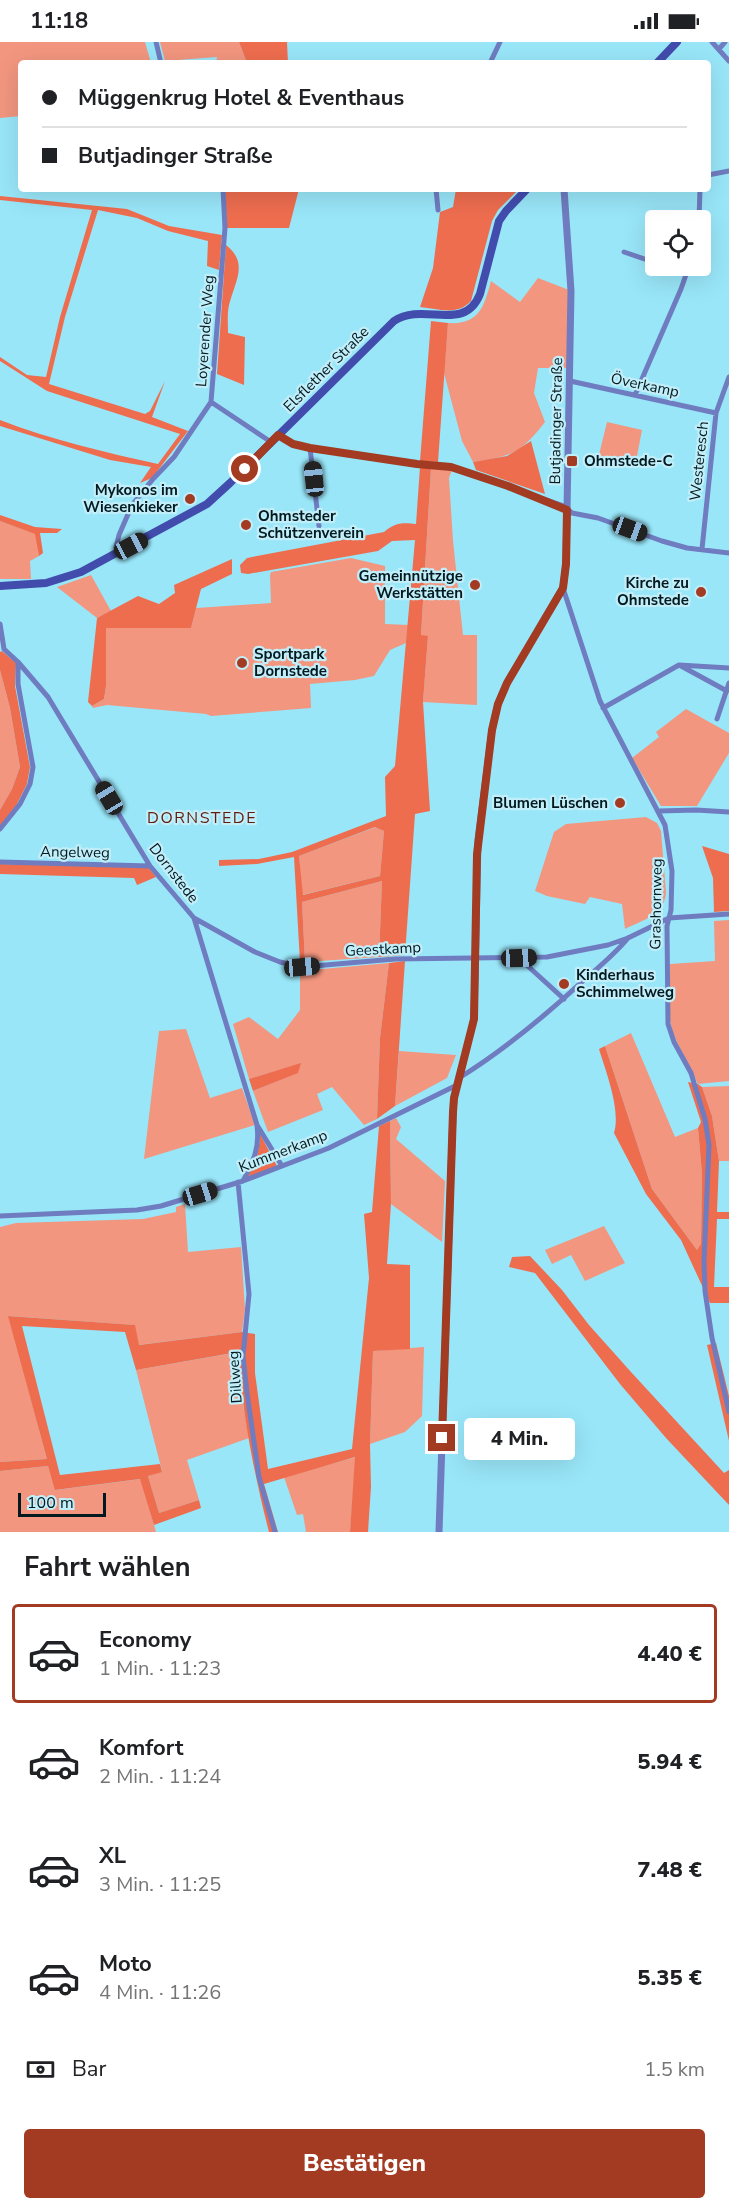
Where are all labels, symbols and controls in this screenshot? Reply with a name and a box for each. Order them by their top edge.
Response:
text: 11:18 [30,6,88,36]
text: Müggenkrug Hotel & Eventhaus [78,83,404,113]
text: Butjadinger Straße [78,141,273,171]
map controls [645,210,711,276]
button: locate [645,210,711,276]
street label: Loyerender Weg [191,274,219,388]
street label: Elsflether Straße [279,322,373,416]
street label: Butjadinger Straße [545,357,567,485]
street label: Överkamp [609,368,681,402]
street label: Westeresch [685,420,713,502]
place label: Ohmstede-C [584,451,673,471]
marker: Ohmstede-C [565,454,579,468]
route start [231,455,258,482]
car [303,460,325,498]
place label: Mykonos im Wiesenkieker [83,480,178,517]
marker: Mykonos im Wiesenkieker [183,492,197,506]
place label: Ohmsteder Schützenverein [258,506,364,543]
car [610,514,650,544]
marker: Ohmsteder Schützenverein [239,518,253,532]
car [111,530,151,562]
place label: Gemeinnützige Werkstätten [359,566,463,603]
place label: Kirche zu Ohmstede [617,573,689,610]
marker: Gemeinnützige Werkstätten [468,578,482,592]
marker: Kirche zu Ohmstede [694,585,708,599]
place label: Sportpark Dornstede [254,644,327,681]
marker: Sportpark Dornstede [235,656,249,670]
car [92,778,126,818]
place label: Blumen Lüschen [493,793,608,813]
marker: Blumen Lüschen [613,796,627,810]
district label: DORNSTEDE [147,807,257,829]
street label: Dornstede [144,839,204,907]
street label: Angelweg [40,841,110,863]
street label: Grashornweg [645,858,667,950]
street label: Geestkamp [344,937,422,961]
car [501,948,537,968]
car [283,956,321,978]
place label: Kinderhaus Schimmelweg [576,965,674,1002]
marker: Kinderhaus Schimmelweg [557,977,571,991]
street label: Kummerkamp [236,1125,331,1177]
car [180,1180,220,1208]
street label: Dillweg [223,1350,247,1404]
callout: 4 Min. [463,1417,574,1459]
route end [428,1424,455,1451]
text: 4 Min. [491,1425,548,1452]
scale bar [18,1490,106,1518]
text: 100 m [27,1492,74,1514]
text: Fahrt wählen [24,1549,190,1586]
text: Economy [99,1625,191,1655]
icon: car [27,1627,81,1681]
text: 4.40 € [637,1639,702,1669]
text: 1 Min. · 11:23 [99,1655,221,1682]
text: Komfort [99,1733,183,1763]
icon: car [27,1735,81,1789]
text: 5.94 € [637,1747,702,1777]
text: 2 Min. · 11:24 [99,1763,221,1790]
text: XL [99,1841,126,1871]
icon: car [27,1843,81,1897]
text: 7.48 € [637,1855,702,1885]
text: 3 Min. · 11:25 [99,1871,221,1898]
text: Moto [99,1949,152,1979]
icon: car [27,1951,81,2005]
text: 5.35 € [637,1963,702,1993]
text: 4 Min. · 11:26 [99,1979,221,2006]
icon: cash [24,2053,57,2086]
text: Bar [72,2054,106,2084]
text: 1.5 km [644,2056,705,2083]
button: Bestätigen [24,2129,705,2198]

